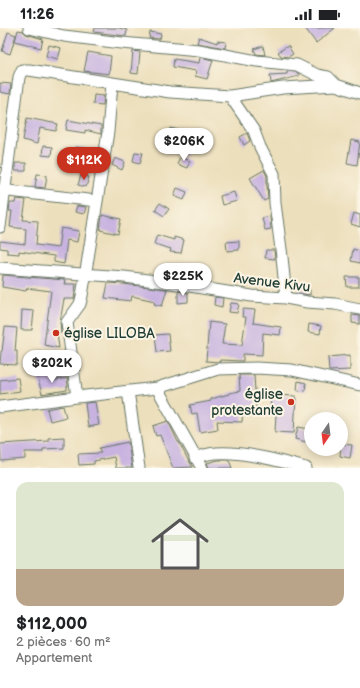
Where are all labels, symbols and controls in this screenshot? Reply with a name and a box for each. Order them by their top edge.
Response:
text: 11:26 [20,5,54,24]
pin: $206K [156,128,212,162]
text: $206K [164,133,204,149]
pin: $112K [56,147,112,181]
text: $112K [66,152,102,168]
pin: $225K [155,263,211,297]
text: $225K [163,268,203,284]
street label: Avenue Kivu [233,269,311,296]
place label: église LILOBA [64,325,155,342]
marker: église LILOBA [51,328,61,338]
pin: $202K [24,350,80,384]
text: $202K [32,355,72,371]
place label: église protestante [211,386,283,419]
marker: église protestante [286,397,296,407]
north arrow [304,412,348,456]
map controls [304,412,348,456]
icon: home [144,508,216,580]
text: $112,000 [16,614,87,634]
text: 2 pièces · 60 m² [16,634,111,650]
text: Appartement [16,650,92,666]

